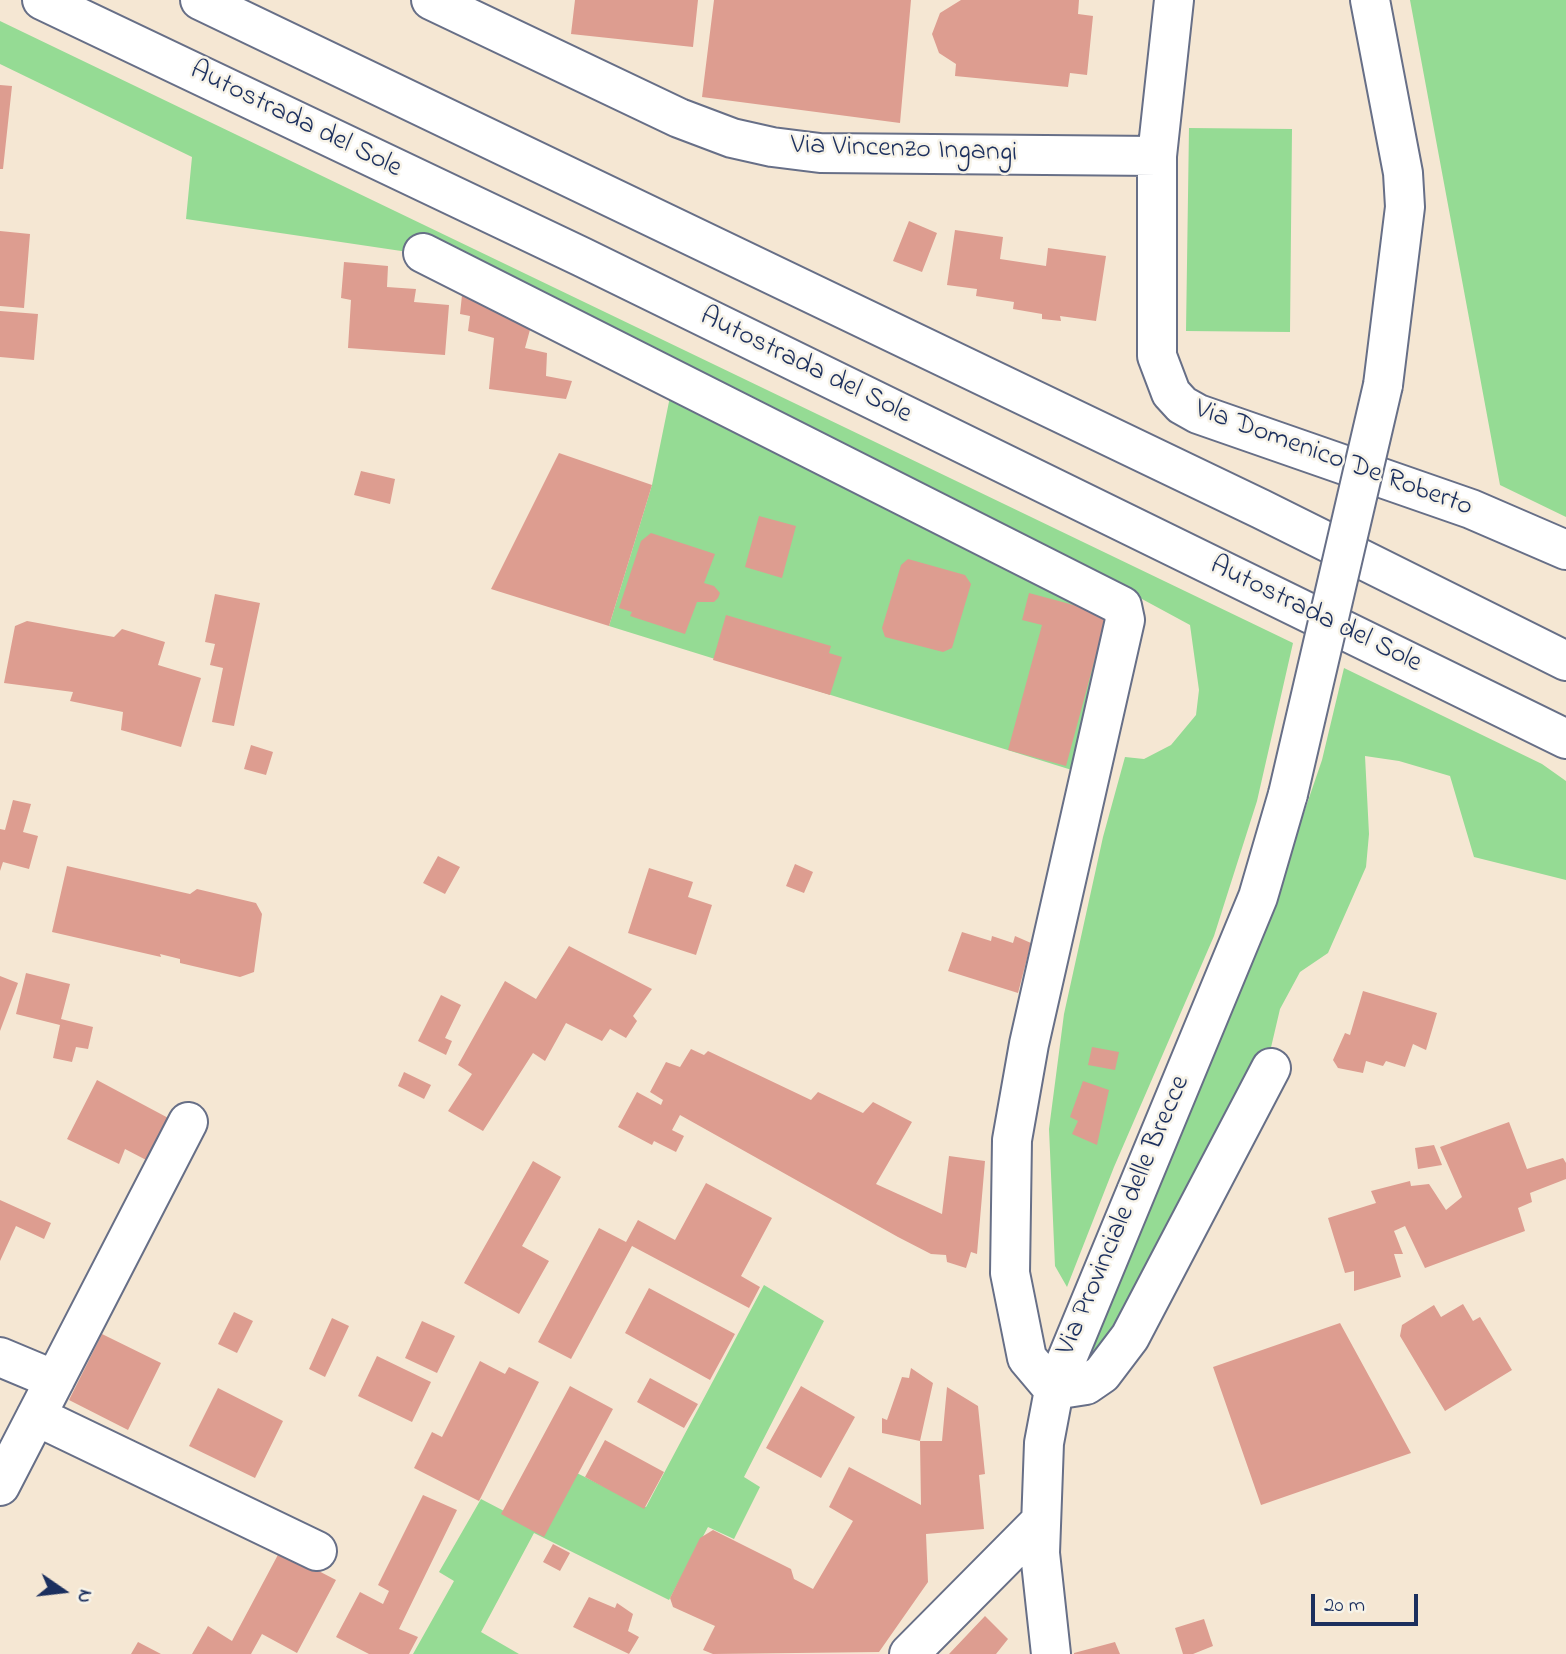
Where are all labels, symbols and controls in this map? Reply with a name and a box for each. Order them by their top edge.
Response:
street label: Autostrada del Sole [184,55,406,187]
street label: Via Vincenzo Ingangi [790,130,1018,172]
street label: Autostrada del Sole [694,301,916,433]
street label: Via Domenico De Roberto [1189,394,1477,526]
street label: Autostrada del Sole [1204,550,1426,682]
street label: Via Provinciale delle Brecce [1051,1071,1199,1361]
north arrow [28,1556,98,1626]
scale bar [1314,1580,1421,1624]
text: N [69,1587,99,1606]
text: 20 m [1324,1591,1365,1621]

